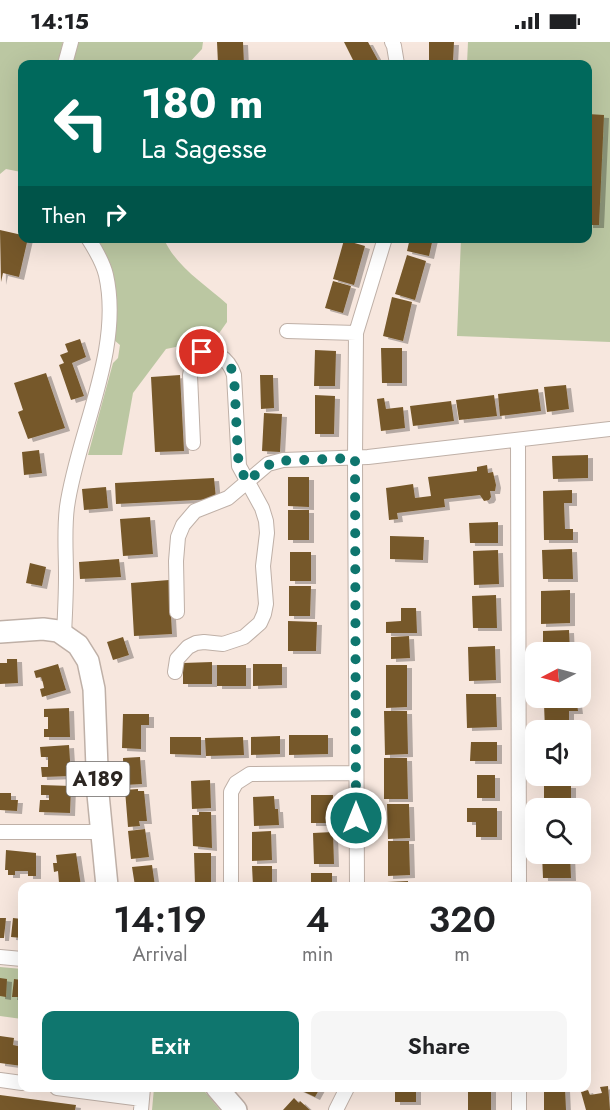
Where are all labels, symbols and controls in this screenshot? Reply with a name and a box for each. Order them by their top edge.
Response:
text: 14:15 [30,5,89,37]
text: 180 m [141,73,264,134]
icon: left [42,84,120,162]
text: La Sagesse [141,129,267,168]
icon: right [99,198,132,231]
text: Then [42,199,87,231]
pin [176,326,227,377]
icon: arrive [185,335,218,368]
north arrow [525,642,591,708]
map controls [525,642,591,864]
button: sound [525,720,591,786]
road number: A189 [66,762,130,796]
position arrow [324,786,388,850]
button: search [525,798,591,864]
text: 14:19 [113,893,207,945]
text: 4 [306,893,330,945]
text: 320 [429,893,496,945]
text: Arrival [132,940,188,969]
text: min [302,940,333,969]
text: m [454,940,470,969]
button: Exit [42,1011,299,1080]
button: Share [311,1011,567,1080]

